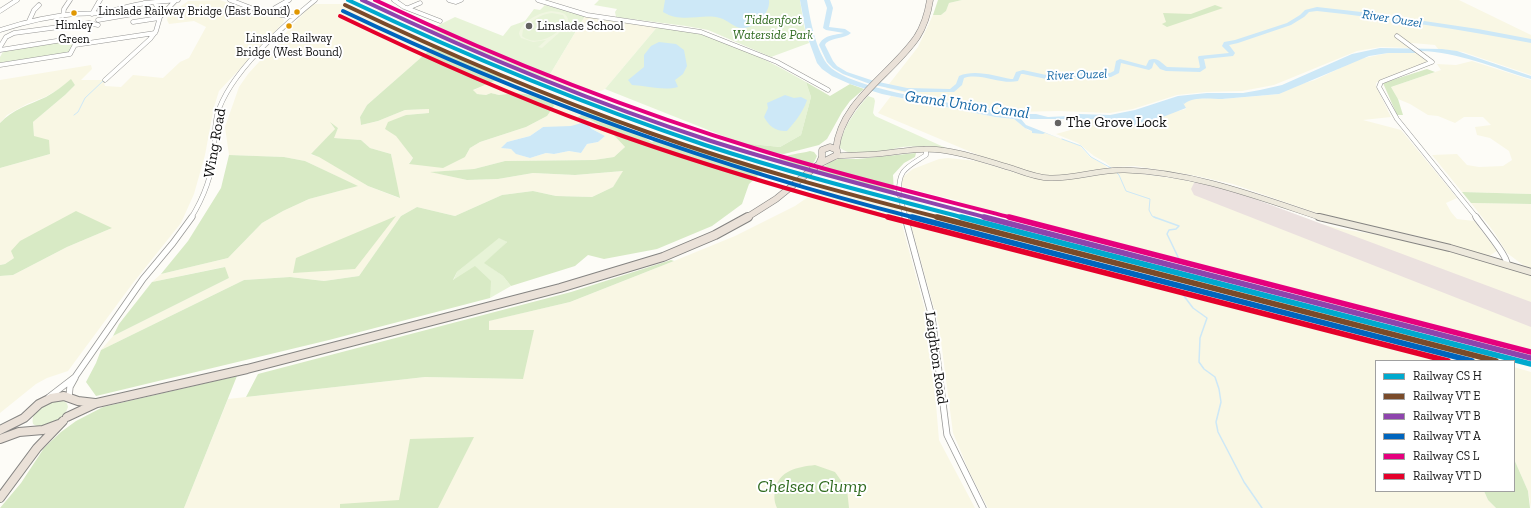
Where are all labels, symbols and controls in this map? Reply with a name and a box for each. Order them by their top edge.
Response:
place label: Linslade Railway Bridge (East Bound) [98,5,290,19]
marker: Linslade Railway Bridge (East Bound) [292,7,302,17]
water label: River Ouzel [1361,7,1423,31]
marker: Himley Green [69,8,79,18]
park label: Tiddenfoot Waterside Park [733,12,813,43]
place label: Linslade School [537,18,624,34]
place label: Himley Green [55,19,93,47]
marker: Linslade Railway Bridge (West Bound) [284,21,294,31]
marker: Linslade School [524,21,534,31]
place label: Linslade Railway Bridge (West Bound) [236,32,342,60]
water label: River Ouzel [1046,66,1108,84]
water label: Grand Union Canal [903,87,1031,123]
street label: Wing Road [200,107,230,179]
place label: The Grove Lock [1066,114,1167,132]
marker: The Grove Lock [1053,118,1063,128]
street label: Leighton Road [921,310,951,406]
legend [1375,360,1515,492]
text: Railway CS H [1413,369,1482,383]
text: Railway VT E [1413,389,1480,403]
text: Railway VT B [1413,409,1481,423]
text: Railway VT A [1413,429,1481,443]
text: Railway CS L [1413,449,1479,463]
text: Railway VT D [1413,469,1482,483]
park label: Chelsea Clump [757,476,867,498]

